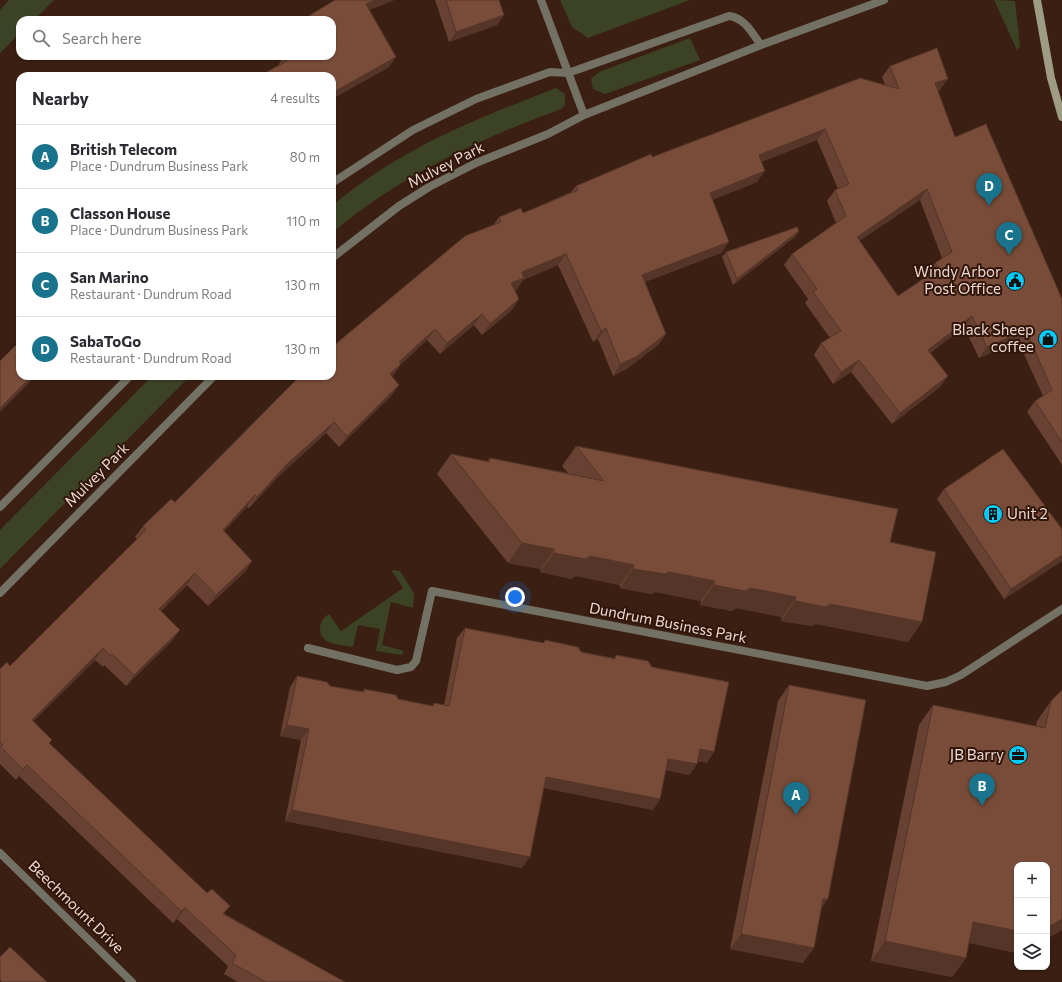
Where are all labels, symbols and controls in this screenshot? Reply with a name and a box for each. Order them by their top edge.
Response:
search box [16,16,336,60]
icon: search [30,27,52,49]
text: Search here [62,29,141,47]
text: Nearby [32,88,89,109]
text: 4 results [270,90,320,106]
street label: Mulvey Park [404,137,487,191]
text: British Telecom [70,140,177,158]
text: A [40,149,50,165]
text: 80 m [290,149,320,165]
text: Place · Dundrum Business Park [70,158,248,174]
pin: D [976,173,1002,206]
text: Classon House [70,204,170,222]
text: B [41,213,49,229]
text: 110 m [287,213,320,229]
text: Place · Dundrum Business Park [70,222,248,238]
pin: C [996,222,1022,255]
place label: Windy Arbor Post Office [914,262,1001,297]
text: San Marino [70,268,149,286]
public building icon: Windy Arbor Post Office [1004,270,1026,292]
text: C [41,277,49,293]
text: 130 m [285,277,320,293]
text: Restaurant · Dundrum Road [70,286,232,302]
place label: Black Sheep coffee [952,320,1034,355]
shop icon: Black Sheep coffee [1037,328,1059,350]
text: SabaToGo [70,332,141,350]
text: D [40,341,50,357]
text: 130 m [285,341,320,357]
text: Restaurant · Dundrum Road [70,350,232,366]
street label: Mulvey Park [60,438,132,510]
building icon: Unit 2 [982,503,1004,525]
place label: Unit 2 [1007,504,1048,522]
your location [505,587,525,607]
street label: Dundrum Business Park [588,598,749,646]
office icon: JB Barry [1007,744,1029,766]
place label: JB Barry [950,745,1004,763]
pin: B [969,773,995,806]
pin: A [783,782,809,815]
street label: Beechmount Drive [25,856,128,957]
map controls [1014,862,1050,970]
button: + [1014,862,1050,898]
button: − [1014,898,1050,934]
button: layers [1014,934,1050,970]

